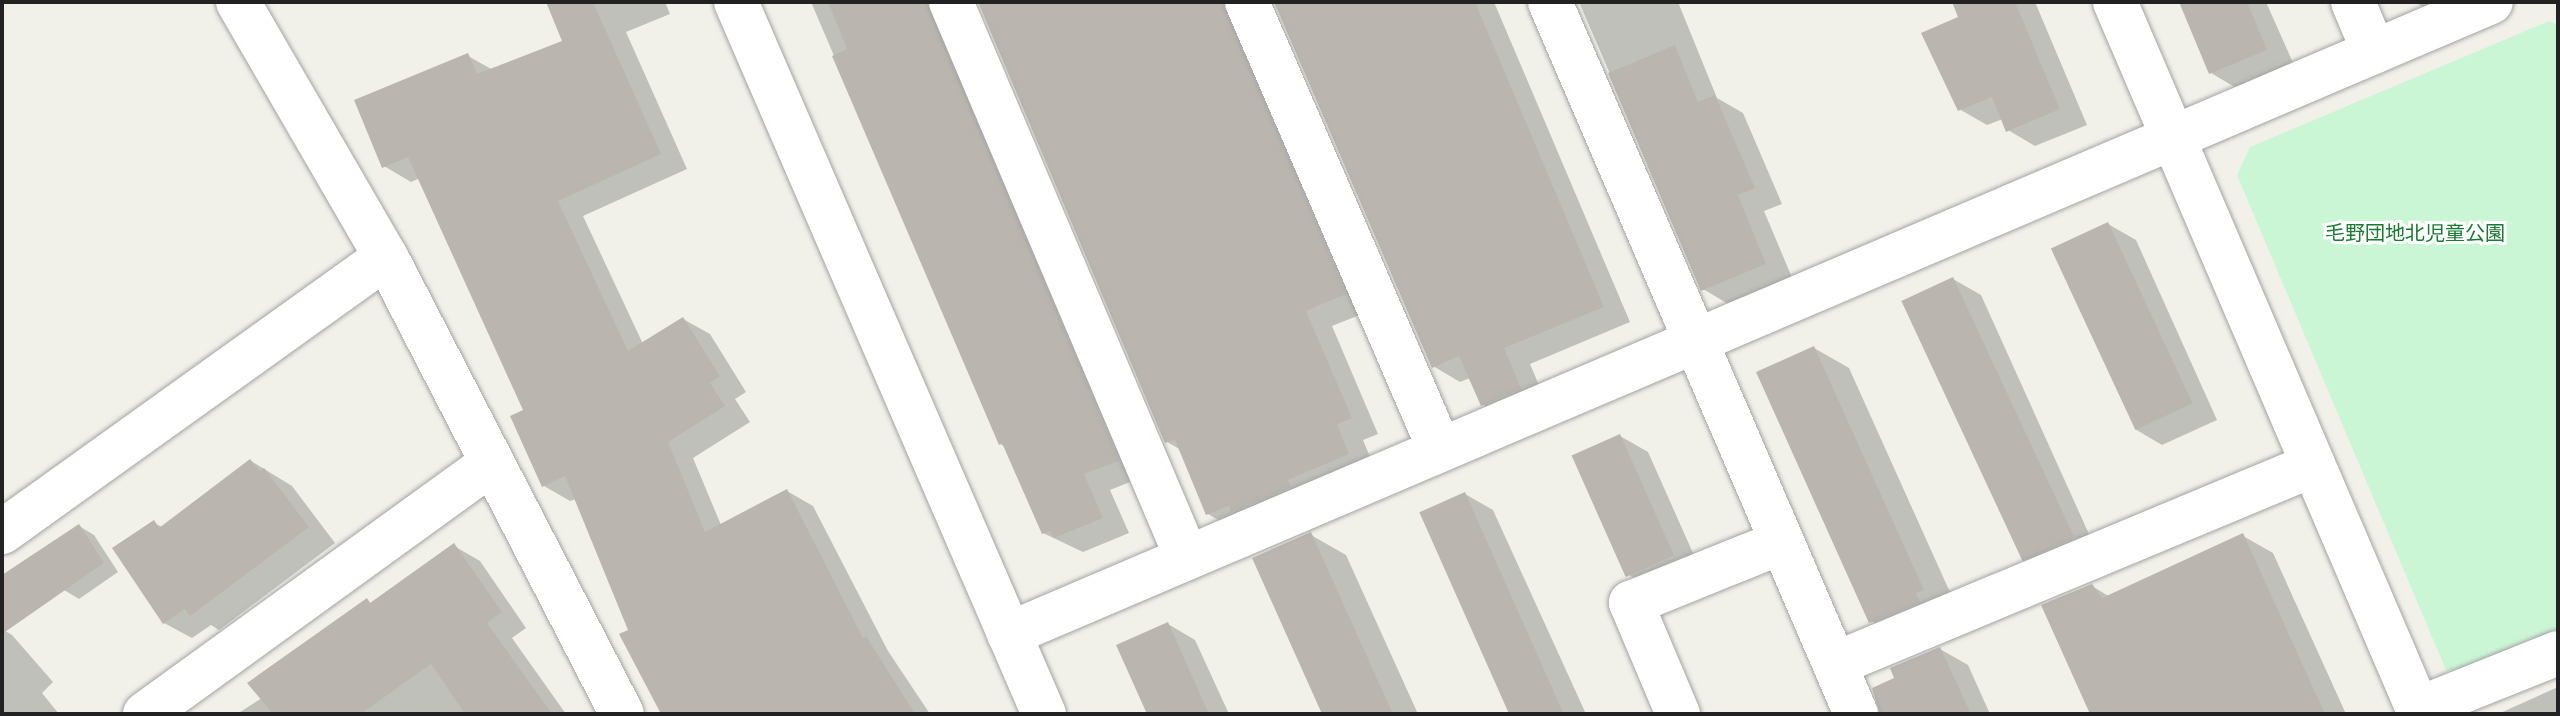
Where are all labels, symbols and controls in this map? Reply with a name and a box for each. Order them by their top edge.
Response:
park label: 毛野団地北児童公園 [2325,222,2505,246]

